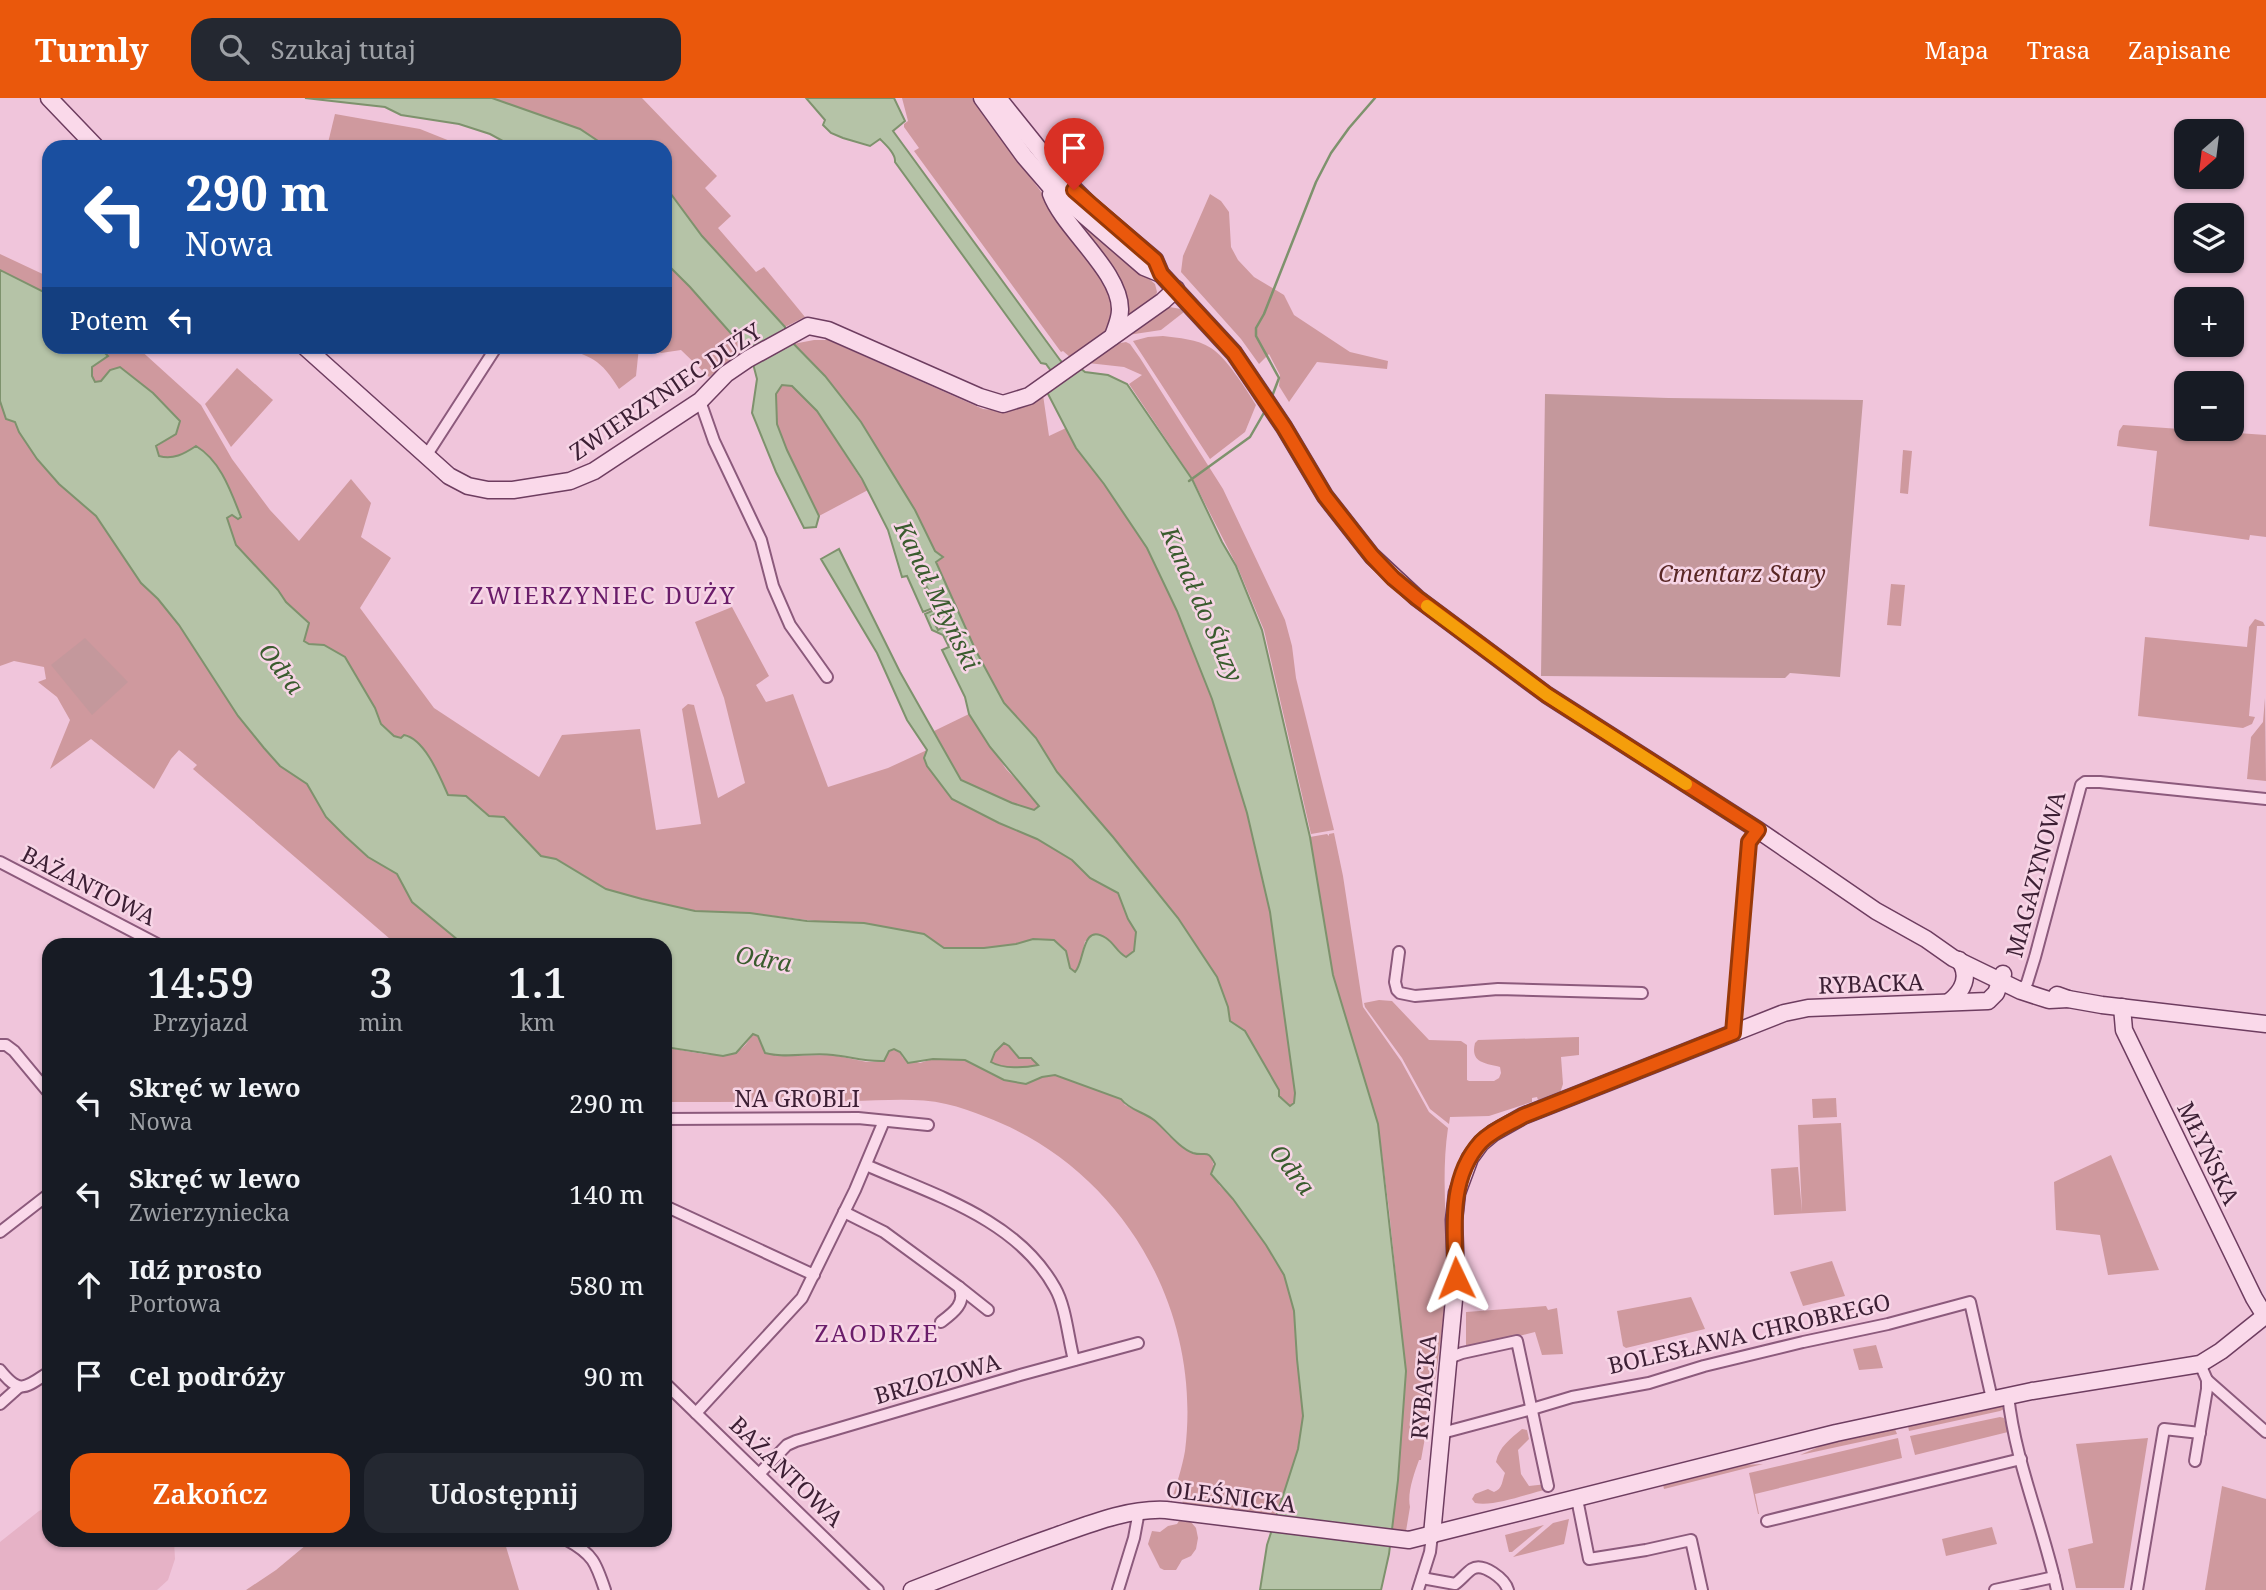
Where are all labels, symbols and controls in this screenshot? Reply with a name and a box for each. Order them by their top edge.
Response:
search box [191,18,681,81]
text: Turnly [35,27,149,72]
icon: search [215,30,253,68]
text: Szukaj tutaj [271,31,416,67]
text: Mapa [1925,33,1989,66]
text: Trasa [2027,33,2090,66]
text: Zapisane [2128,33,2231,66]
pin [1044,118,1104,190]
north arrow [2174,119,2244,189]
map controls [2174,119,2244,441]
icon: arrive [1055,129,1093,167]
text: 290 m [185,159,329,225]
icon: left [70,168,161,259]
button: layers [2174,203,2244,273]
text: Nowa [185,222,273,265]
button: + [2174,287,2244,357]
icon: left [162,301,200,339]
text: Potem [70,302,148,338]
street label: ZWIERZYNIEC DUŻY [563,314,768,467]
button: − [2174,371,2244,441]
water label: Kanał Młyński [887,514,988,675]
water label: Kanał do Śluzy [1154,520,1252,687]
park label: Cmentarz Stary [1658,557,1826,589]
district label: ZWIERZYNIEC DUŻY [470,578,736,611]
water label: Odra [252,636,312,701]
street label: MAGAZYNOWA [1997,787,2073,961]
street label: BAŻANTOWA [16,837,162,933]
water label: Odra [733,937,795,979]
text: 14:59 [147,953,254,1010]
text: 3 [369,953,393,1010]
text: 1.1 [508,953,567,1010]
street label: RYBACKA [1818,965,1925,1001]
text: Przyjazd [153,1006,248,1038]
text: min [359,1006,403,1038]
text: km [520,1006,555,1038]
text: Skręć w lewo [129,1069,301,1105]
street label: NA GROBLI [734,1082,860,1114]
icon: left [70,1084,108,1122]
text: 290 m [569,1085,644,1121]
street label: MŁYŃSKA [2170,1096,2248,1211]
text: Nowa [129,1105,193,1137]
water label: Odra [1263,1137,1323,1201]
text: Skręć w lewo [129,1160,301,1196]
icon: left [70,1175,108,1213]
text: 140 m [569,1176,644,1212]
text: Zwierzyniecka [129,1196,290,1228]
position arrow [1419,1241,1493,1315]
text: Idź prosto [129,1251,262,1287]
icon: ahead [70,1266,108,1304]
text: 580 m [569,1267,644,1303]
street label: BOLESŁAWA CHROBREGO [1605,1285,1893,1381]
text: Portowa [129,1287,221,1319]
district label: ZAODRZE [815,1316,939,1349]
street label: RYBACKA [1402,1332,1444,1441]
street label: BRZOZOWA [870,1345,1005,1411]
icon: arrive [70,1357,108,1395]
text: Cel podróży [129,1358,285,1394]
text: 90 m [584,1358,644,1394]
street label: BAŻANTOWA [723,1408,852,1534]
button: Zakończ [70,1453,350,1533]
button: Udostępnij [364,1453,644,1533]
street label: OLEŚNICKA [1164,1472,1299,1520]

